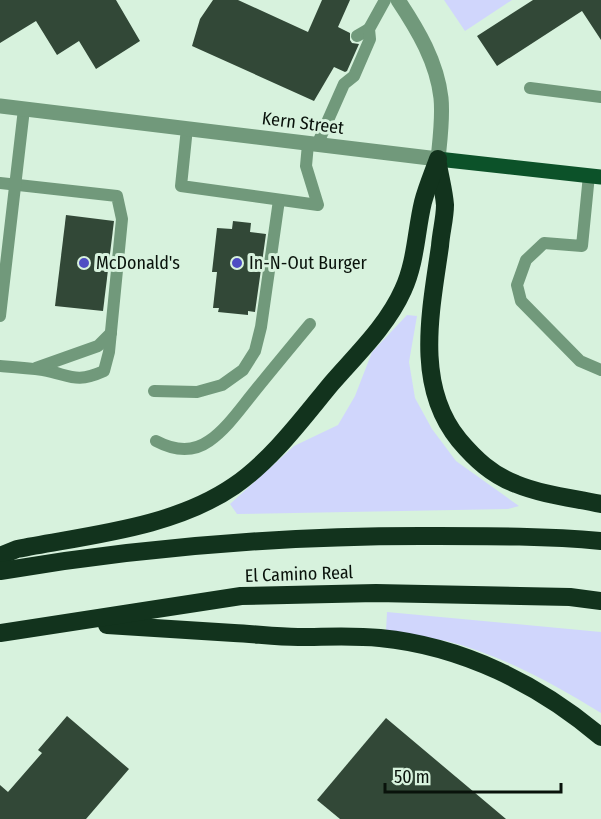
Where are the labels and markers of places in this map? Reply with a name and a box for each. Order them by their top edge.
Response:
place label: McDonald's [96,252,180,274]
place label: In-N-Out Burger [249,252,368,274]
marker: McDonald's [77,256,91,270]
marker: In-N-Out Burger [230,256,244,270]

